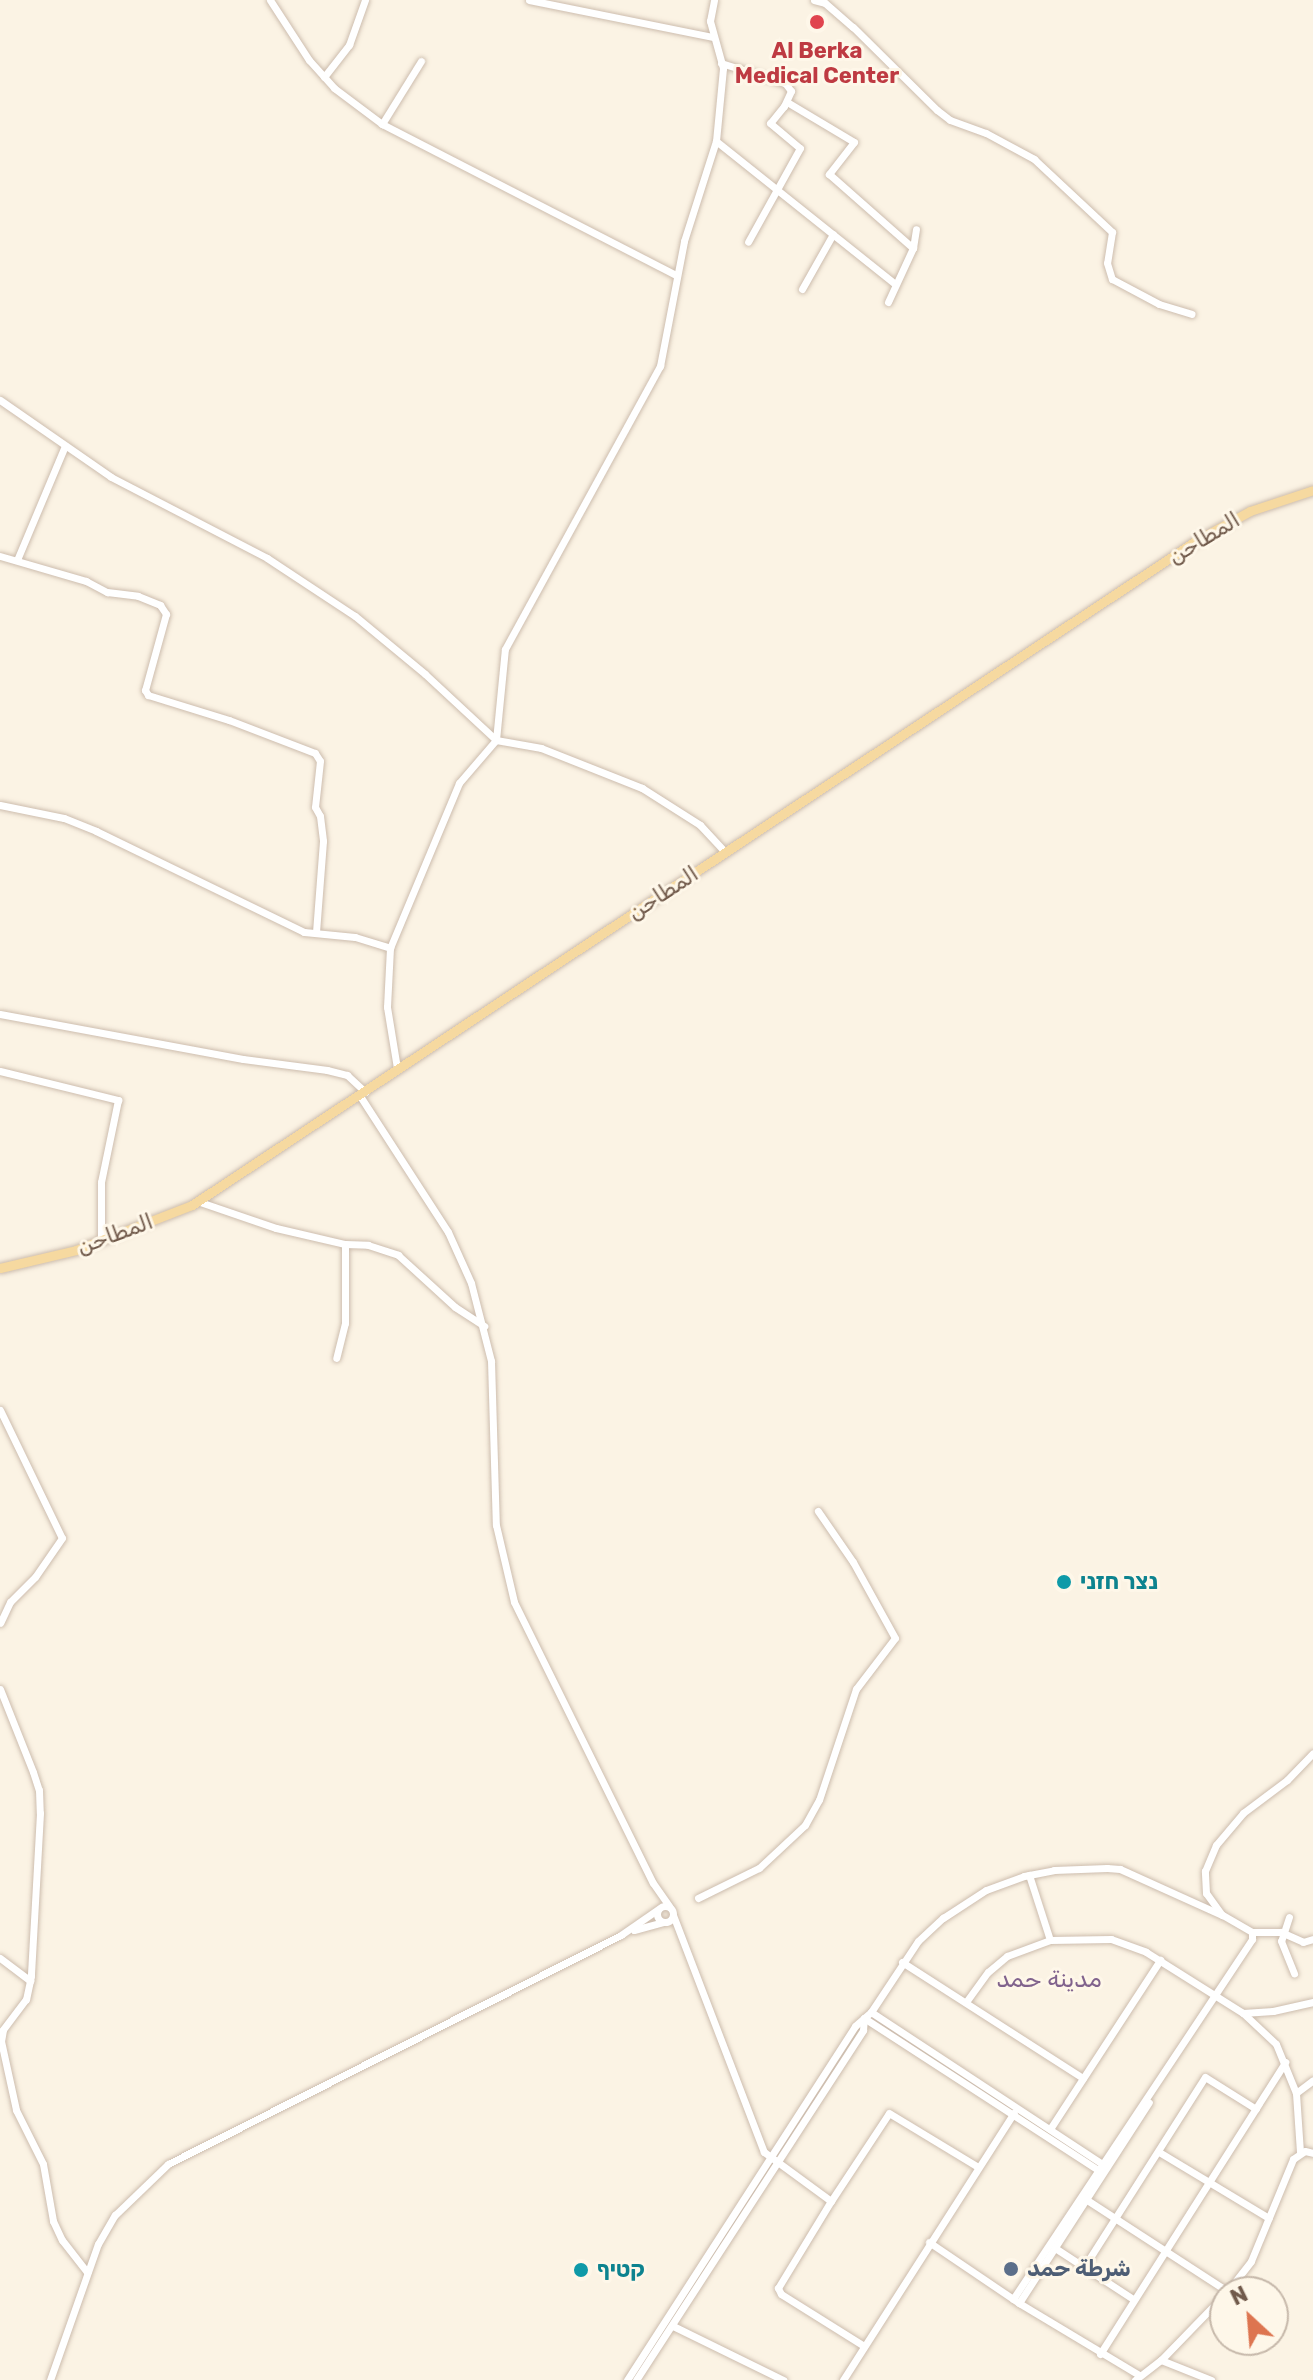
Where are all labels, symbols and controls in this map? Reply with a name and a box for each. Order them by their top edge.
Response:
marker: Al Berka Medical Center [806,11,828,33]
place label: Al Berka Medical Center [735,37,899,88]
street label: المطاحن [1163,506,1245,570]
street label: المطاحن [623,860,703,926]
street label: المطاحن [73,1208,157,1260]
place label: נצר חזני [1080,1569,1158,1595]
marker: נצר חזני [1055,1573,1073,1591]
district label: مدينة حمد [996,1966,1102,1994]
place label: شرطة حمد [1027,2256,1131,2282]
place label: קטיף [597,2257,645,2283]
marker: شرطة حمد [1002,2260,1020,2278]
marker: קטיף [572,2261,590,2279]
north arrow [1209,2276,1289,2356]
text: N [1226,2280,1252,2311]

